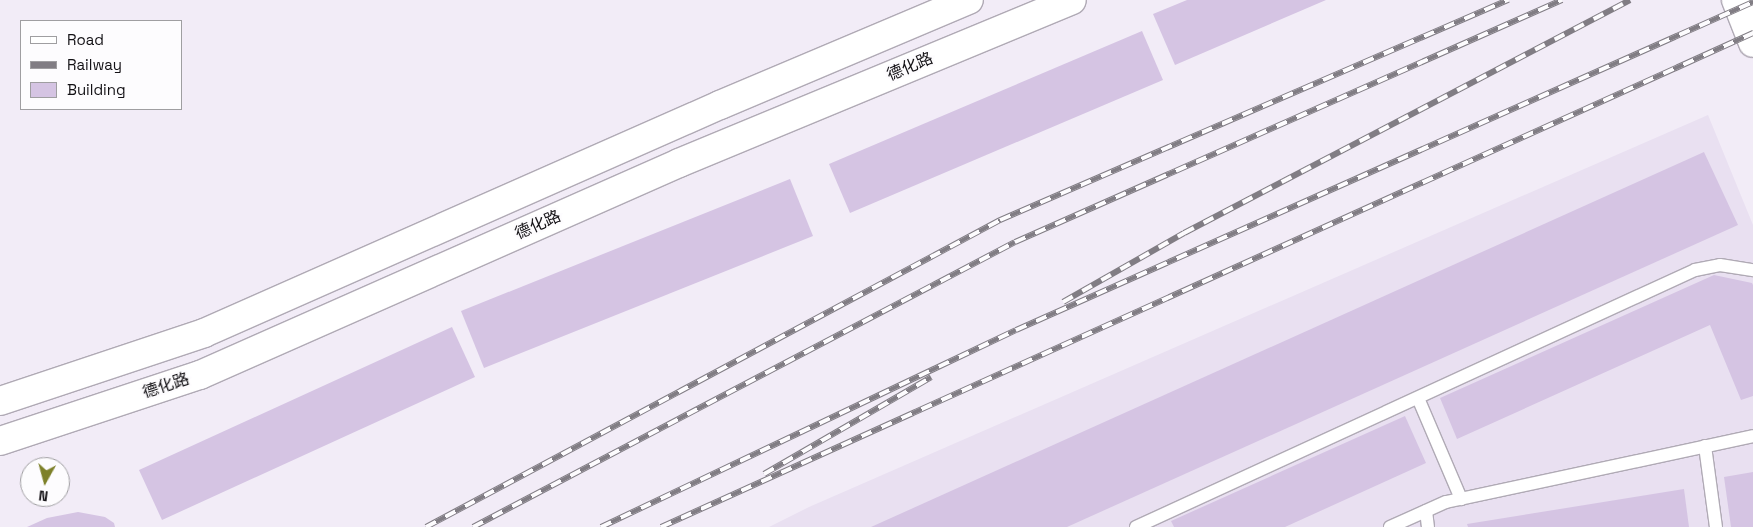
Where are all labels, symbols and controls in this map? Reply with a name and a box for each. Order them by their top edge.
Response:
legend [20,20,182,110]
text: Road [67,30,104,49]
street label: 德化路 [884,49,936,85]
text: Railway [67,55,122,74]
text: Building [67,80,126,99]
street label: 德化路 [512,206,564,244]
street label: 德化路 [140,369,192,403]
north arrow [20,457,70,507]
text: N [38,486,49,505]

